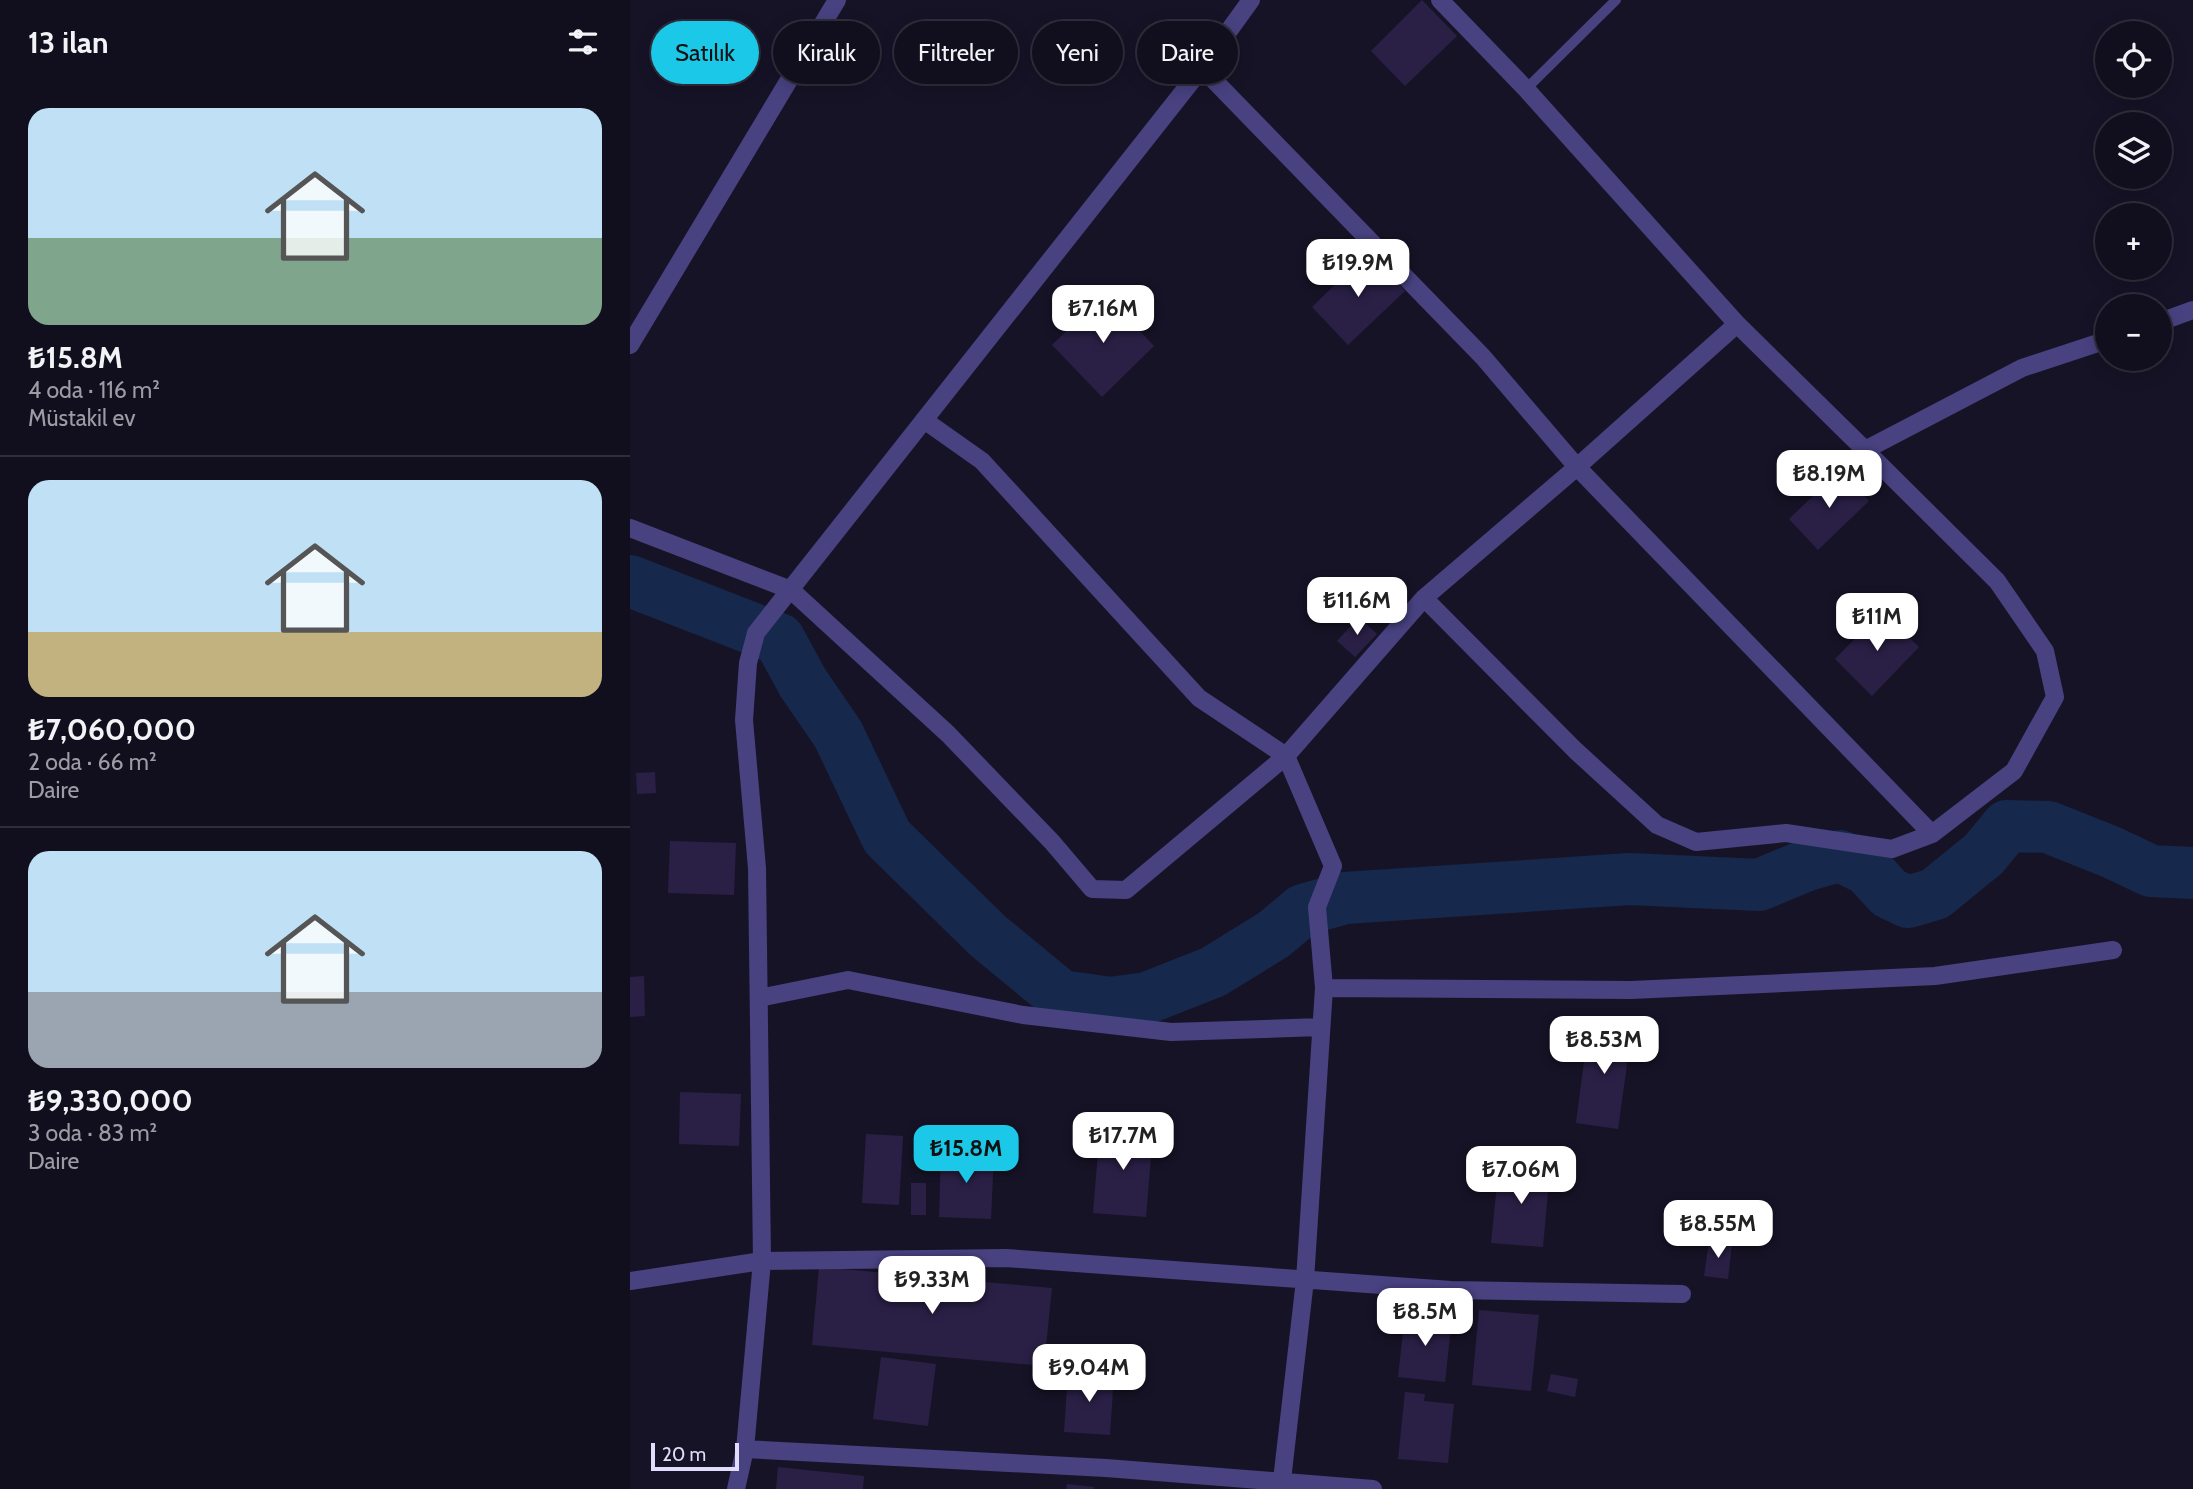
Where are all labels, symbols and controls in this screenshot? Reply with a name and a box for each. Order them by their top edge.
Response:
chip: Satılık [651,21,759,84]
chip: Kiralık [773,21,880,84]
chip: Filtreler [894,21,1018,84]
chip: Yeni [1032,21,1123,84]
chip: Daire [1137,21,1238,84]
map controls [2095,21,2172,371]
button: locate [2095,21,2172,98]
icon: filters [564,23,602,61]
text: 13 ilan [28,24,109,61]
button: layers [2095,112,2172,189]
icon: home [252,153,378,279]
button: + [2095,203,2172,280]
pin: ₺19.9M [1301,240,1415,299]
text: ₺19.9M [1322,248,1394,276]
pin: ₺7.16M [1046,286,1160,345]
text: ₺7.16M [1068,294,1138,322]
button: − [2095,294,2172,371]
text: ₺15.8M [28,339,123,376]
text: 4 oda · 116 m² [28,376,160,404]
text: Müstakil ev [28,404,136,432]
pin: ₺8.19M [1772,450,1886,510]
text: ₺8.19M [1793,459,1865,487]
icon: home [252,525,378,651]
pin: ₺11.6M [1300,578,1414,637]
text: ₺11.6M [1323,586,1391,614]
pin: ₺11M [1836,594,1918,653]
text: ₺11M [1852,602,1902,630]
text: ₺7,060,000 [28,711,196,748]
text: 2 oda · 66 m² [28,748,157,776]
text: Daire [28,776,79,804]
icon: home [252,896,378,1022]
pin: ₺8.53M [1547,1016,1661,1076]
text: ₺8.53M [1566,1025,1642,1053]
text: ₺9,330,000 [28,1082,193,1119]
pin: ₺17.7M [1066,1112,1180,1172]
text: 3 oda · 83 m² [28,1119,157,1147]
text: ₺17.7M [1089,1121,1157,1149]
pin: ₺15.8M [909,1126,1023,1185]
text: ₺15.8M [930,1134,1002,1162]
pin: ₺7.06M [1464,1146,1578,1206]
text: Daire [28,1147,79,1175]
text: ₺7.06M [1482,1155,1560,1183]
pin: ₺8.55M [1661,1200,1775,1260]
text: ₺8.55M [1680,1209,1756,1237]
pin: ₺9.33M [875,1256,989,1316]
text: ₺9.33M [894,1265,970,1293]
pin: ₺8.5M [1376,1288,1474,1348]
text: ₺8.5M [1393,1297,1457,1325]
pin: ₺9.04M [1032,1344,1146,1404]
text: ₺9.04M [1049,1353,1129,1381]
scale bar [651,1440,738,1472]
text: 20 m [662,1443,706,1466]

